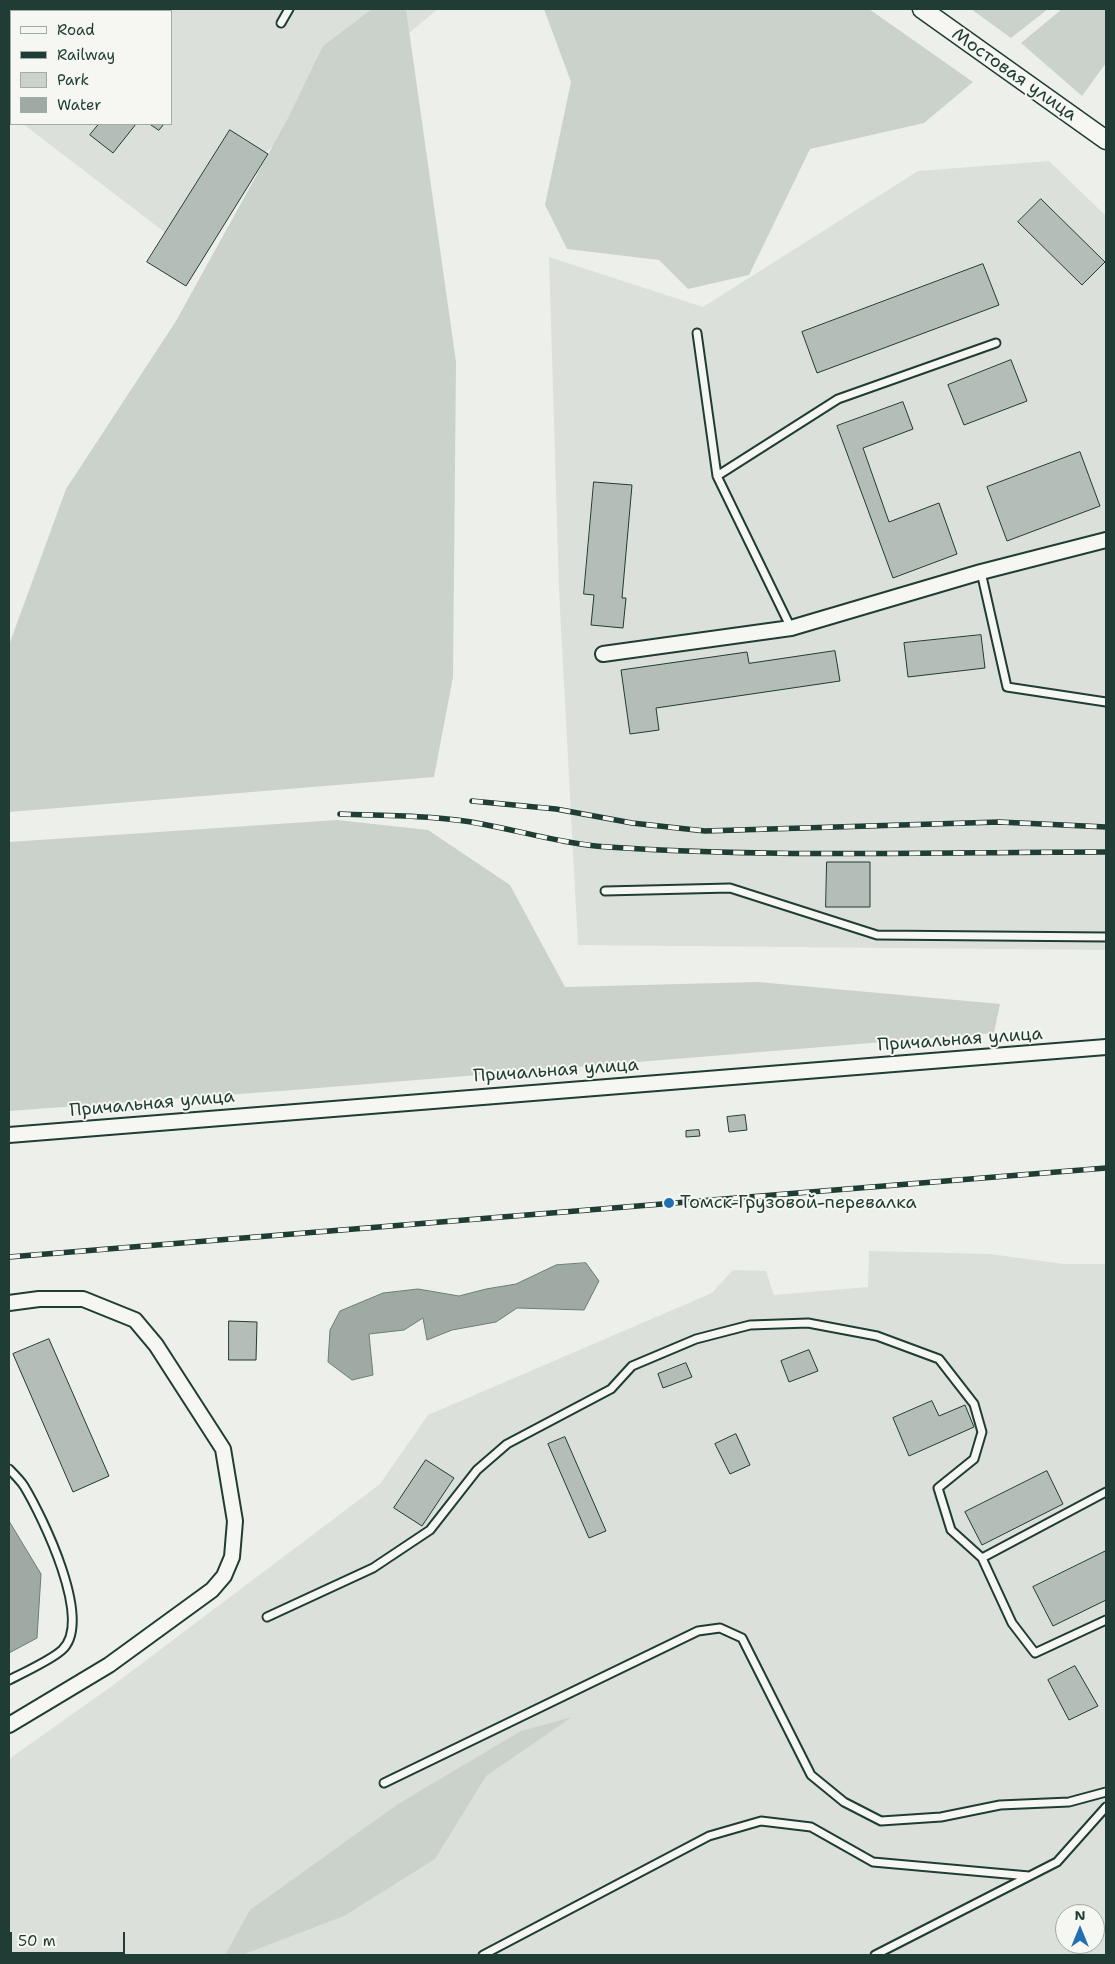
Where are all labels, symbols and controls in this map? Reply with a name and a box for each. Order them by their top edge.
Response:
legend [10,10,172,125]
text: Road [57,20,95,40]
street label: Мостовая улица [947,24,1081,126]
text: Railway [57,45,115,65]
text: Park [57,70,89,90]
text: Water [57,95,101,115]
street label: Причальная улица [877,1023,1043,1057]
street label: Причальная улица [473,1054,639,1088]
street label: Причальная улица [69,1086,235,1122]
place label: Томск-Грузовой-перевалка [680,1192,917,1214]
marker: Томск-Грузовой-перевалка [662,1196,676,1210]
north arrow [1055,1904,1105,1954]
text: N [1074,1906,1086,1924]
scale bar [12,1922,128,1954]
text: 50 m [18,1931,56,1951]

